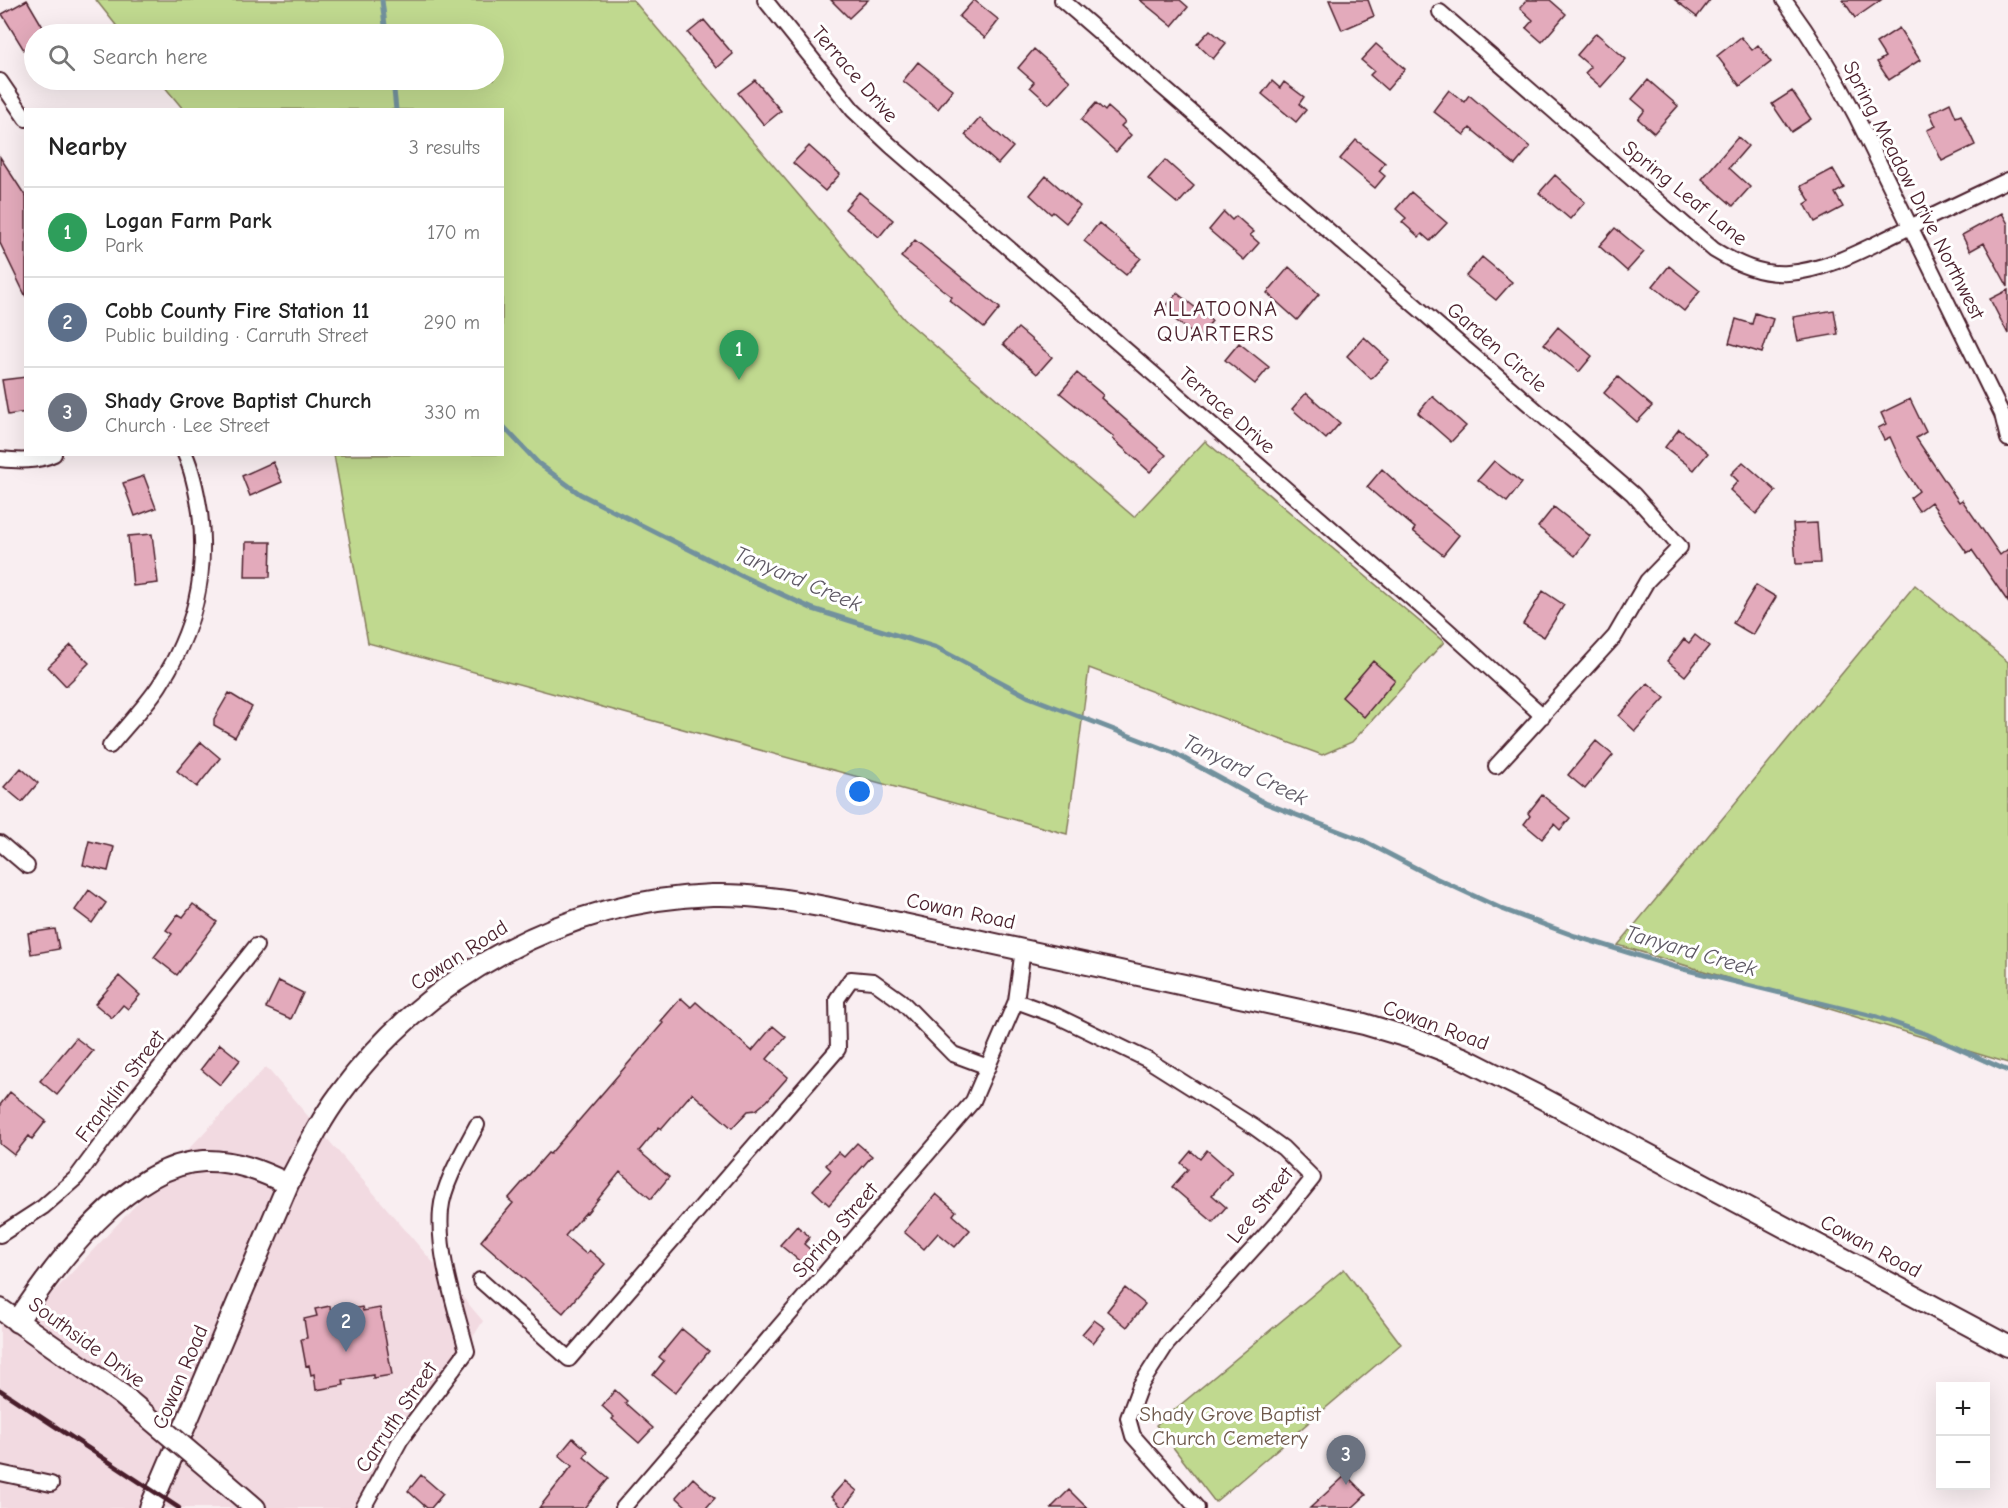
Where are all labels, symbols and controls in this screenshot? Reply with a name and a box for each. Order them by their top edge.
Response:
street label: Terrace Drive [807,21,903,127]
search box [24,24,504,90]
icon: search [45,41,78,74]
text: Search here [93,44,208,70]
street label: Spring Meadow Drive Northwest [1838,57,1990,324]
text: Nearby [48,132,127,162]
text: 3 results [409,136,480,159]
street label: Spring Leaf Lane [1618,136,1752,250]
text: Logan Farm Park [105,208,272,234]
text: 1 [64,221,71,244]
text: 170 m [427,221,480,244]
text: Park [105,234,143,257]
district label: ALLATOONA QUARTERS [1153,296,1279,347]
street label: Garden Circle [1442,297,1552,397]
text: Cobb County Fire Station 11 [105,298,369,324]
text: 2 [63,311,72,334]
text: 290 m [424,311,480,334]
text: Public building · Carruth Street [105,324,368,347]
pin: 1 [720,330,758,380]
street label: Terrace Drive [1174,362,1280,458]
text: Shady Grove Baptist Church [105,388,372,414]
text: 3 [63,401,72,424]
text: 330 m [424,401,480,424]
text: Church · Lee Street [105,414,269,437]
water label: Tanyard Creek [730,541,866,618]
water label: Tanyard Creek [1178,729,1312,812]
your location [845,777,874,806]
street label: Cowan Road [904,888,1018,934]
street label: Cowan Road [406,915,512,995]
water label: Tanyard Creek [1622,920,1760,982]
street label: Cowan Road [1380,995,1492,1055]
street label: Franklin Street [70,1025,170,1146]
street label: Lee Street [1222,1161,1299,1248]
street label: Spring Street [787,1177,883,1282]
street label: Cowan Road [1816,1209,1926,1283]
street label: Southside Drive [24,1292,150,1392]
pin: 2 [326,1302,366,1352]
street label: Cowan Road [147,1321,213,1433]
street label: Carruth Street [350,1356,442,1477]
map controls [1936,1382,1990,1490]
button: + [1936,1382,1990,1436]
park label: Shady Grove Baptist Church Cemetery [1139,1402,1322,1450]
pin: 3 [1326,1436,1366,1485]
button: − [1936,1436,1990,1490]

